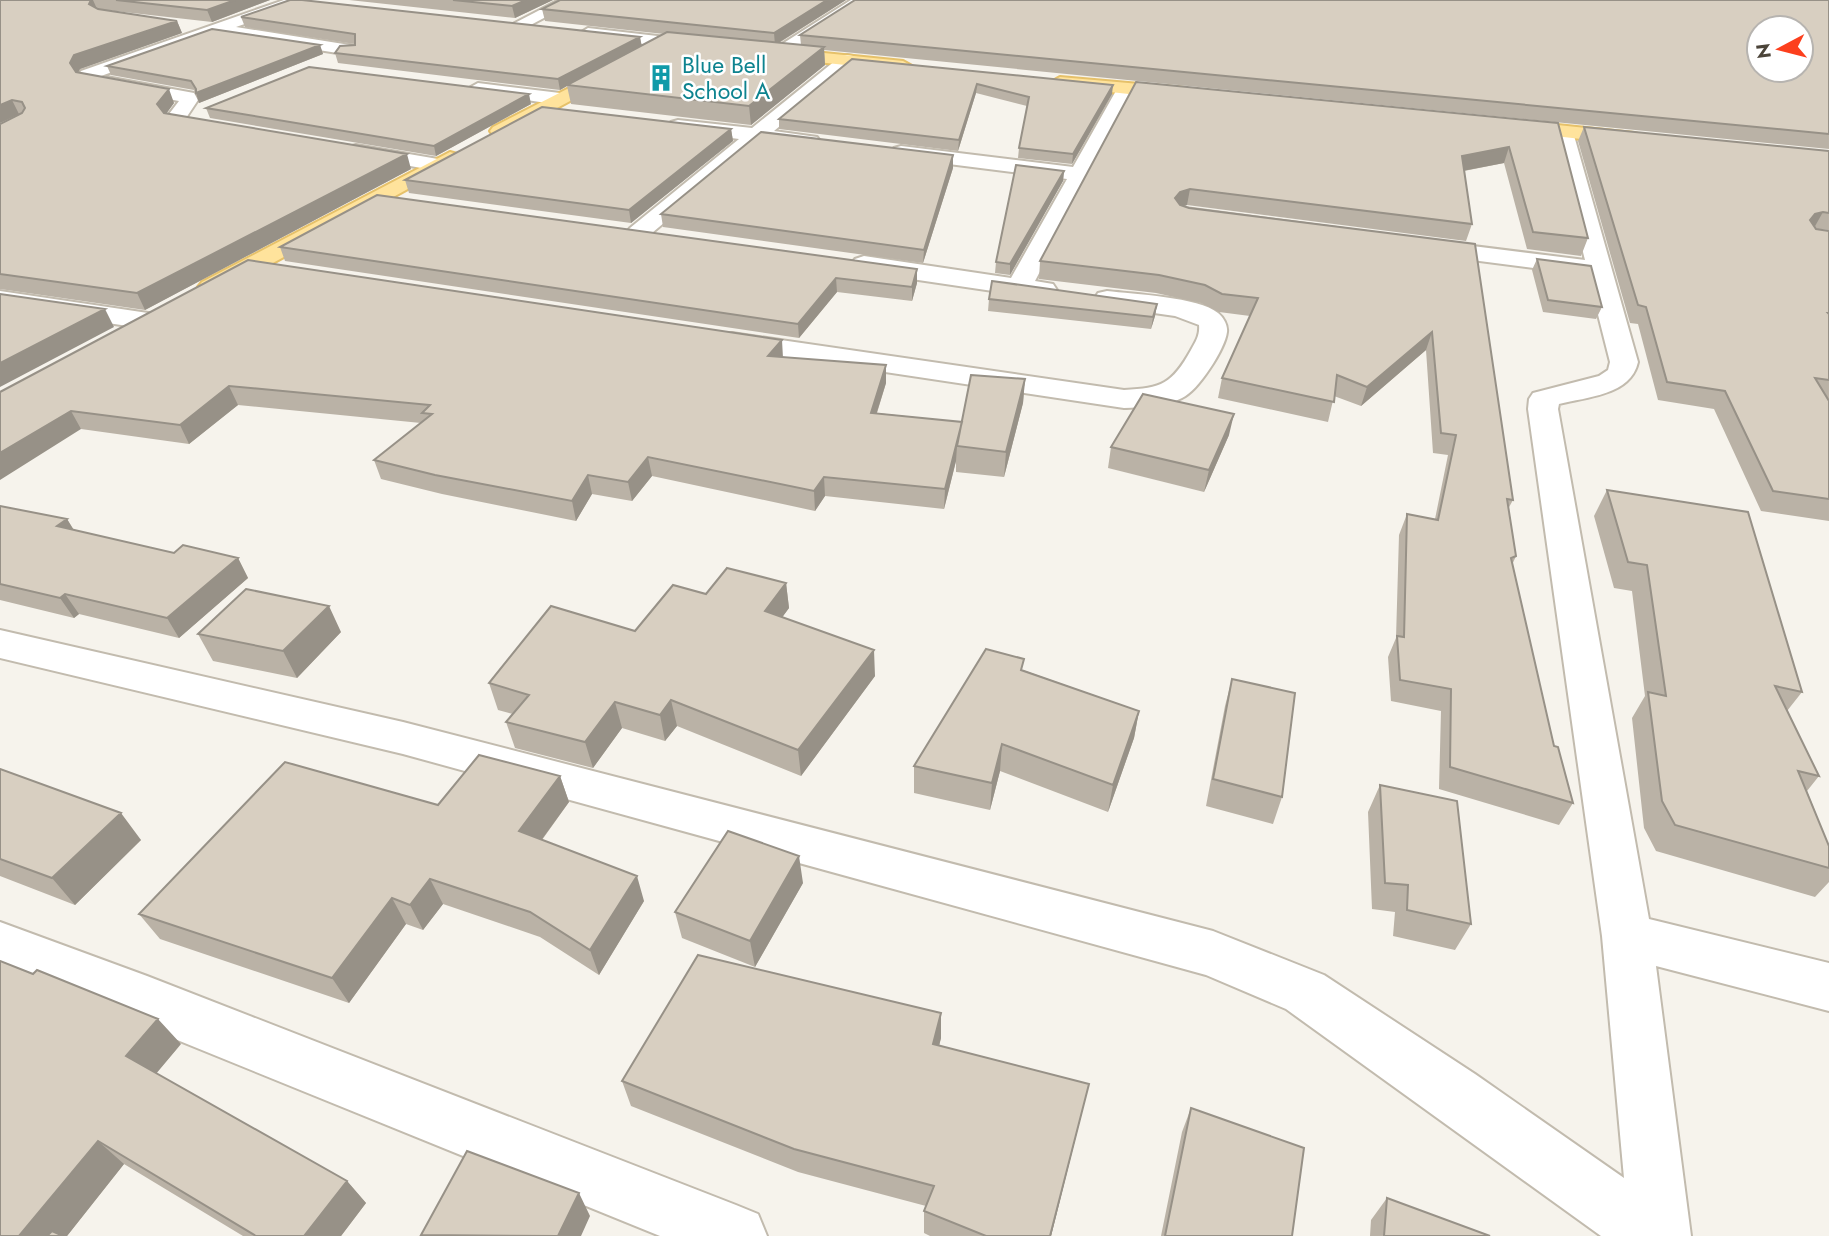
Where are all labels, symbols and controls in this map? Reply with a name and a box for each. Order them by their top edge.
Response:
north arrow [1745,14,1815,84]
text: N [1749,42,1778,60]
place label: Blue Bell School A [682,48,771,108]
building icon: Blue Bell School A [646,63,676,93]

